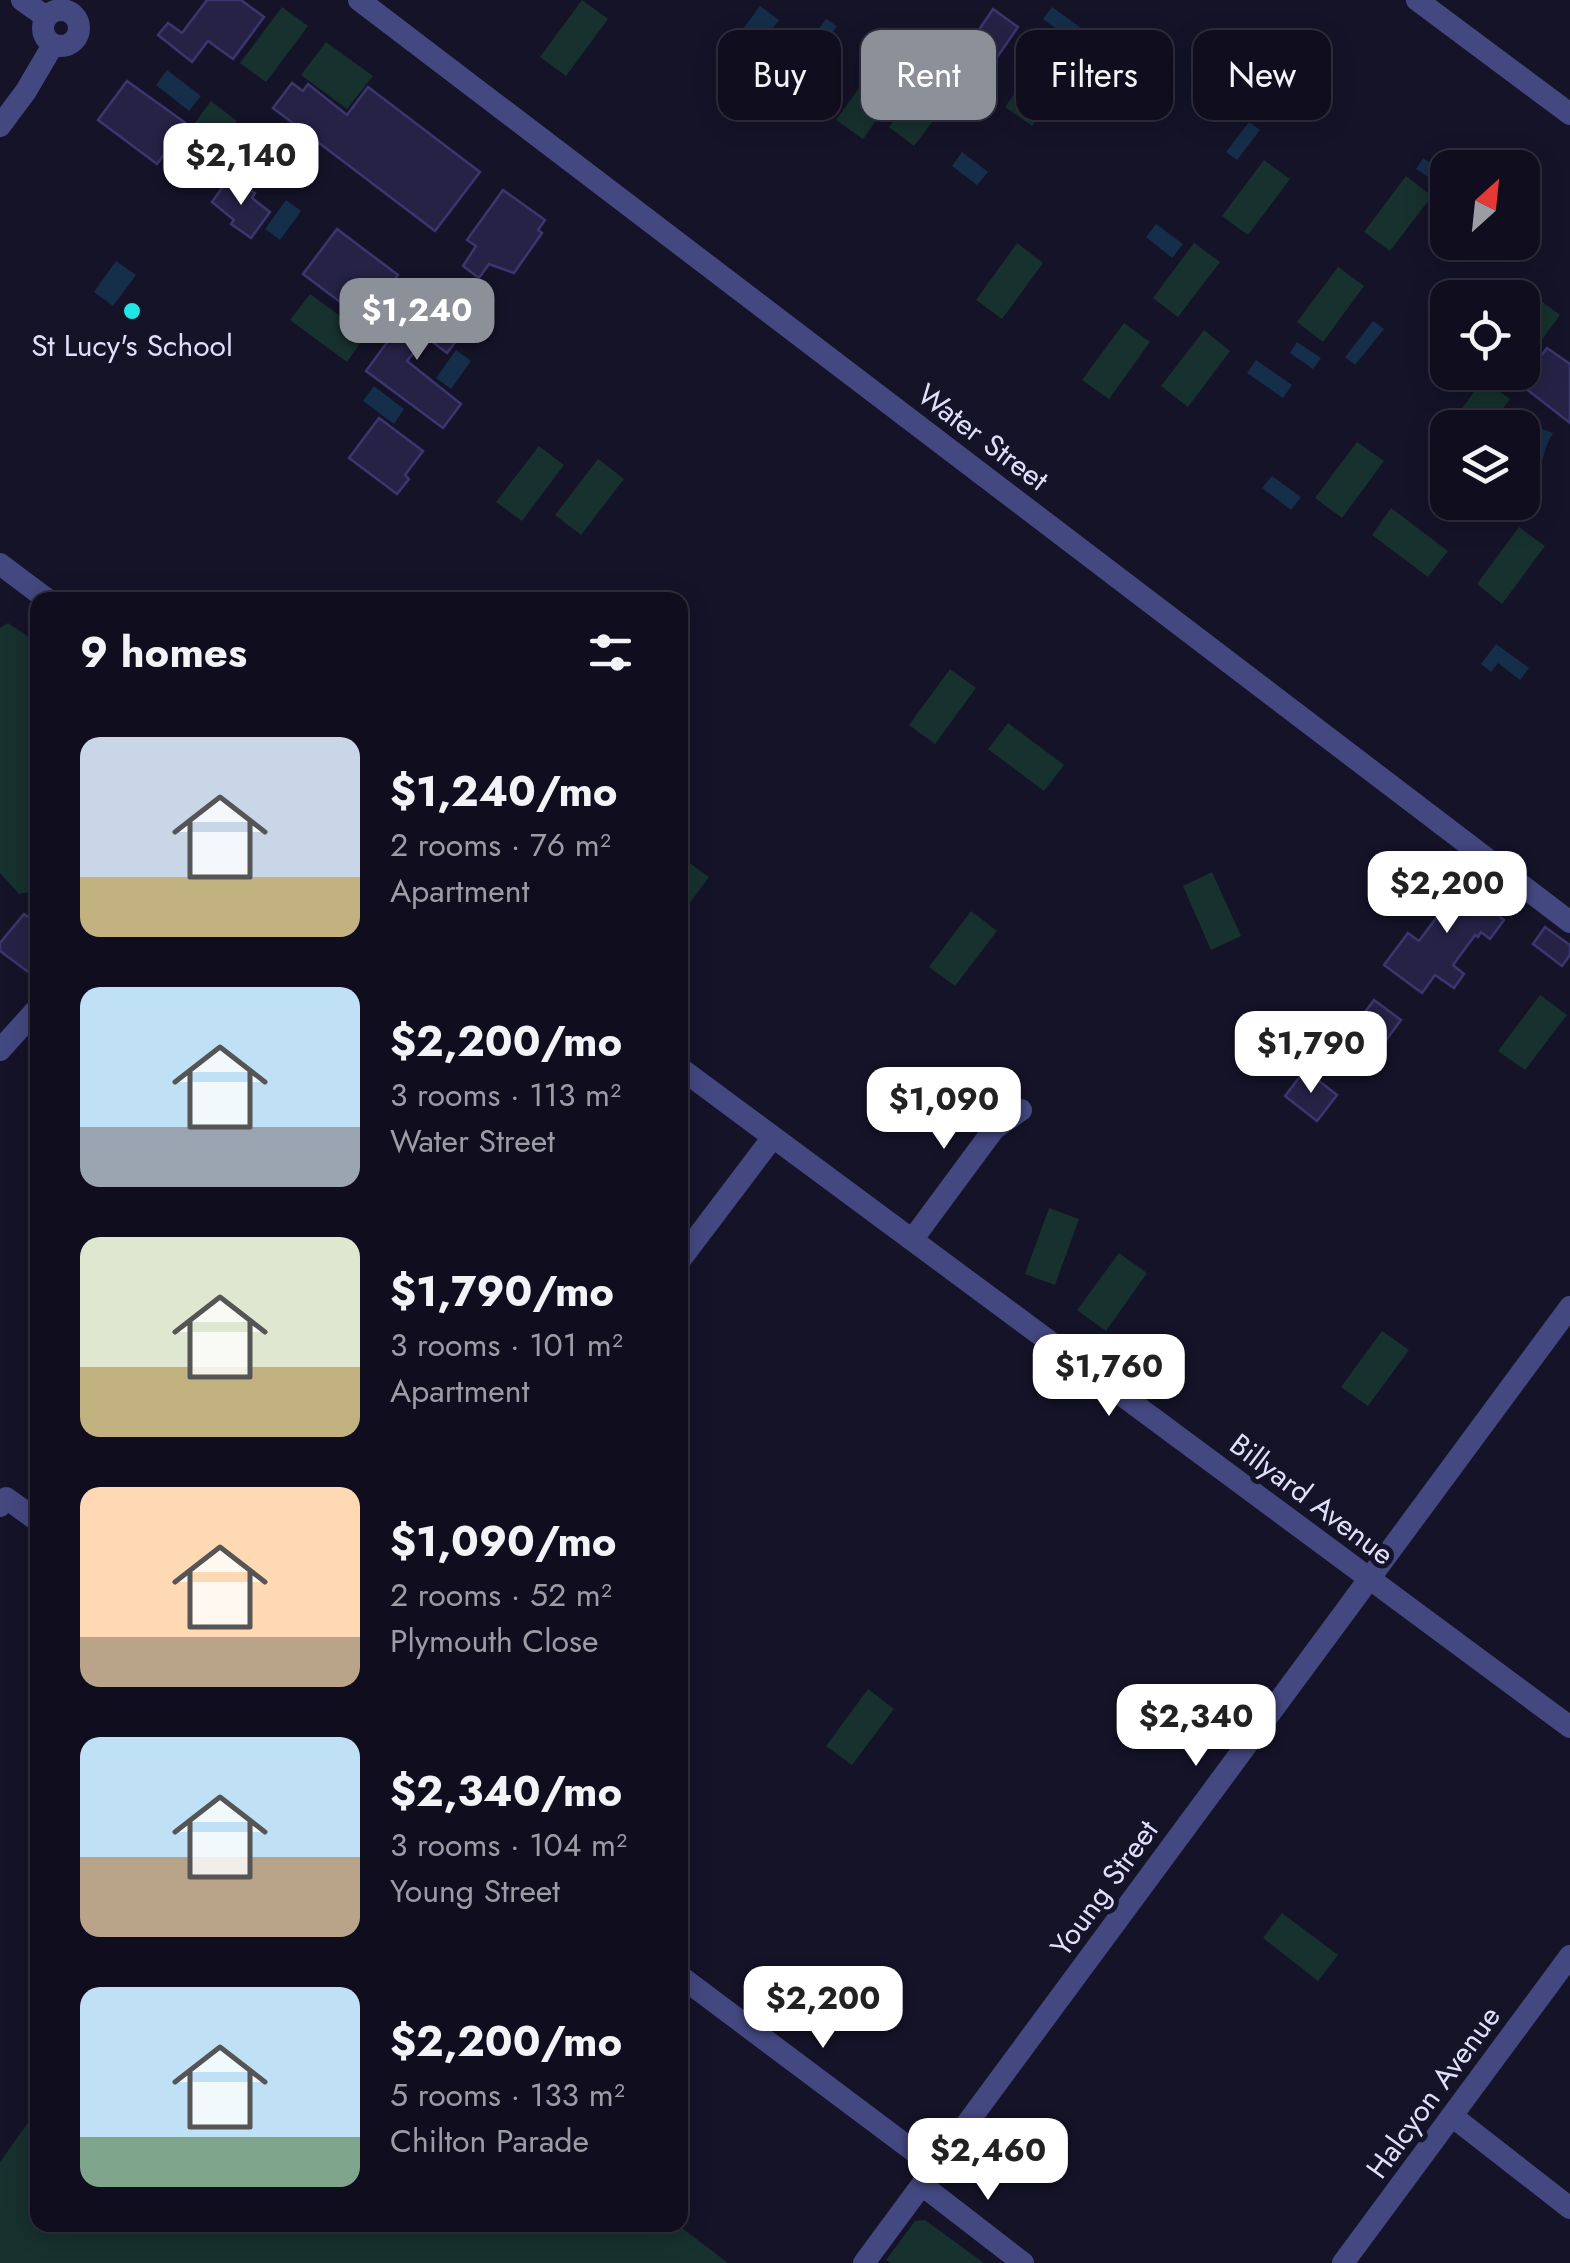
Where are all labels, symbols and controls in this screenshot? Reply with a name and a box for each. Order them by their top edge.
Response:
chip: Buy [718,30,841,120]
chip: Rent [861,30,996,120]
chip: Filters [1016,30,1173,120]
chip: New [1193,30,1331,120]
pin: $2,140 [160,123,322,208]
text: $2,140 [185,132,297,178]
north arrow [1430,150,1540,260]
map controls [1430,150,1540,520]
pin: $1,240 [336,278,498,363]
button: locate [1430,280,1540,390]
text: $1,240 [361,287,473,333]
marker: St Lucy's School [121,300,143,322]
place label: St Lucy's School [31,324,233,367]
street label: Water Street [908,373,1058,501]
button: layers [1430,410,1540,520]
text: 9 homes [80,622,247,683]
icon: filters [583,625,638,680]
text: $1,240/mo [390,761,618,822]
icon: home [160,777,280,897]
text: 2 rooms · 76 m² [390,822,611,868]
pin: $2,200 [1366,851,1528,936]
text: $2,200 [1390,860,1504,906]
text: Apartment [390,868,529,914]
text: $2,200/mo [390,1011,622,1072]
pin: $1,790 [1230,1011,1392,1096]
text: $1,790 [1257,1020,1365,1066]
icon: home [160,1027,280,1147]
pin: $1,090 [863,1067,1025,1152]
text: 3 rooms · 113 m² [390,1072,621,1118]
text: $1,090 [889,1076,999,1122]
text: Water Street [390,1118,555,1164]
text: $1,790/mo [390,1261,614,1322]
icon: home [160,1277,280,1397]
text: 3 rooms · 101 m² [390,1322,623,1368]
pin: $1,760 [1028,1334,1190,1419]
text: $1,760 [1055,1343,1163,1389]
text: Apartment [390,1368,529,1414]
street label: Billyard Avenue [1221,1423,1403,1575]
text: $1,090/mo [390,1511,617,1572]
icon: home [160,1527,280,1647]
text: 2 rooms · 52 m² [390,1572,612,1618]
text: Plymouth Close [390,1618,598,1664]
pin: $2,340 [1115,1684,1277,1769]
text: $2,340 [1139,1693,1253,1739]
text: $2,340/mo [390,1761,622,1822]
icon: home [160,1777,280,1897]
street label: Young Street [1040,1810,1169,1965]
text: 3 rooms · 104 m² [390,1822,627,1868]
text: Young Street [390,1868,560,1914]
pin: $2,200 [742,1966,904,2051]
text: $2,200 [766,1975,880,2021]
street label: Halcyon Avenue [1356,1997,1510,2187]
text: $2,200/mo [390,2011,622,2072]
icon: home [160,2027,280,2147]
text: 5 rooms · 133 m² [390,2072,625,2118]
text: Chilton Parade [390,2118,589,2164]
pin: $2,460 [907,2118,1069,2203]
text: $2,460 [930,2127,1046,2173]

